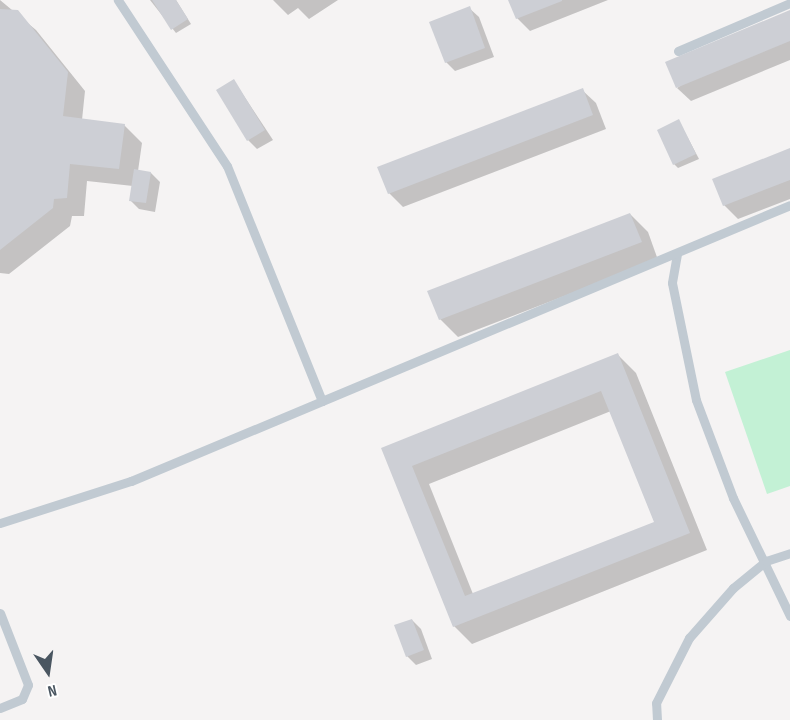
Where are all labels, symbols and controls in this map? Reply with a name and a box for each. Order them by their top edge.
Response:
north arrow [18,642,78,702]
text: N [46,680,58,700]

